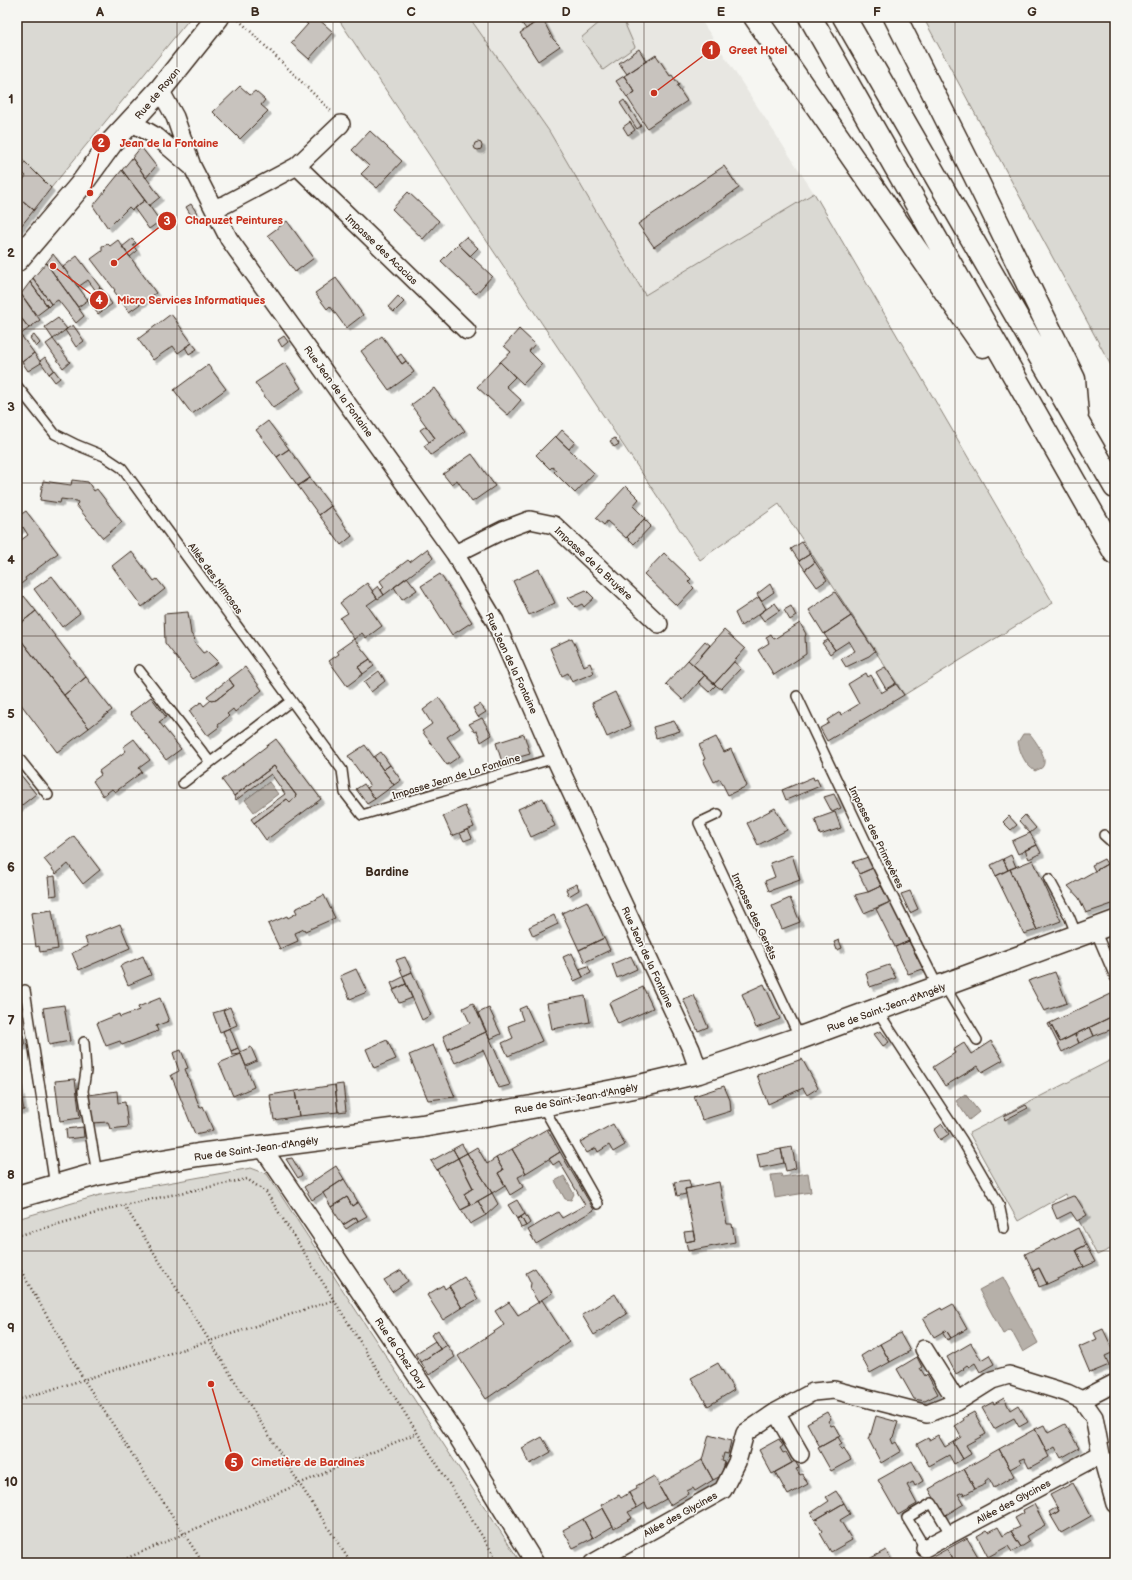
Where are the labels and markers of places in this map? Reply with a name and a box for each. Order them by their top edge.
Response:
callout: Greet Hotel [701,38,795,61]
callout: Jean de la Fontaine [91,131,226,154]
callout: Chapuzet Peintures [157,209,291,232]
callout: Micro Services Informatiques [89,288,273,311]
callout: Cimetière de Bardines [224,1451,373,1474]

